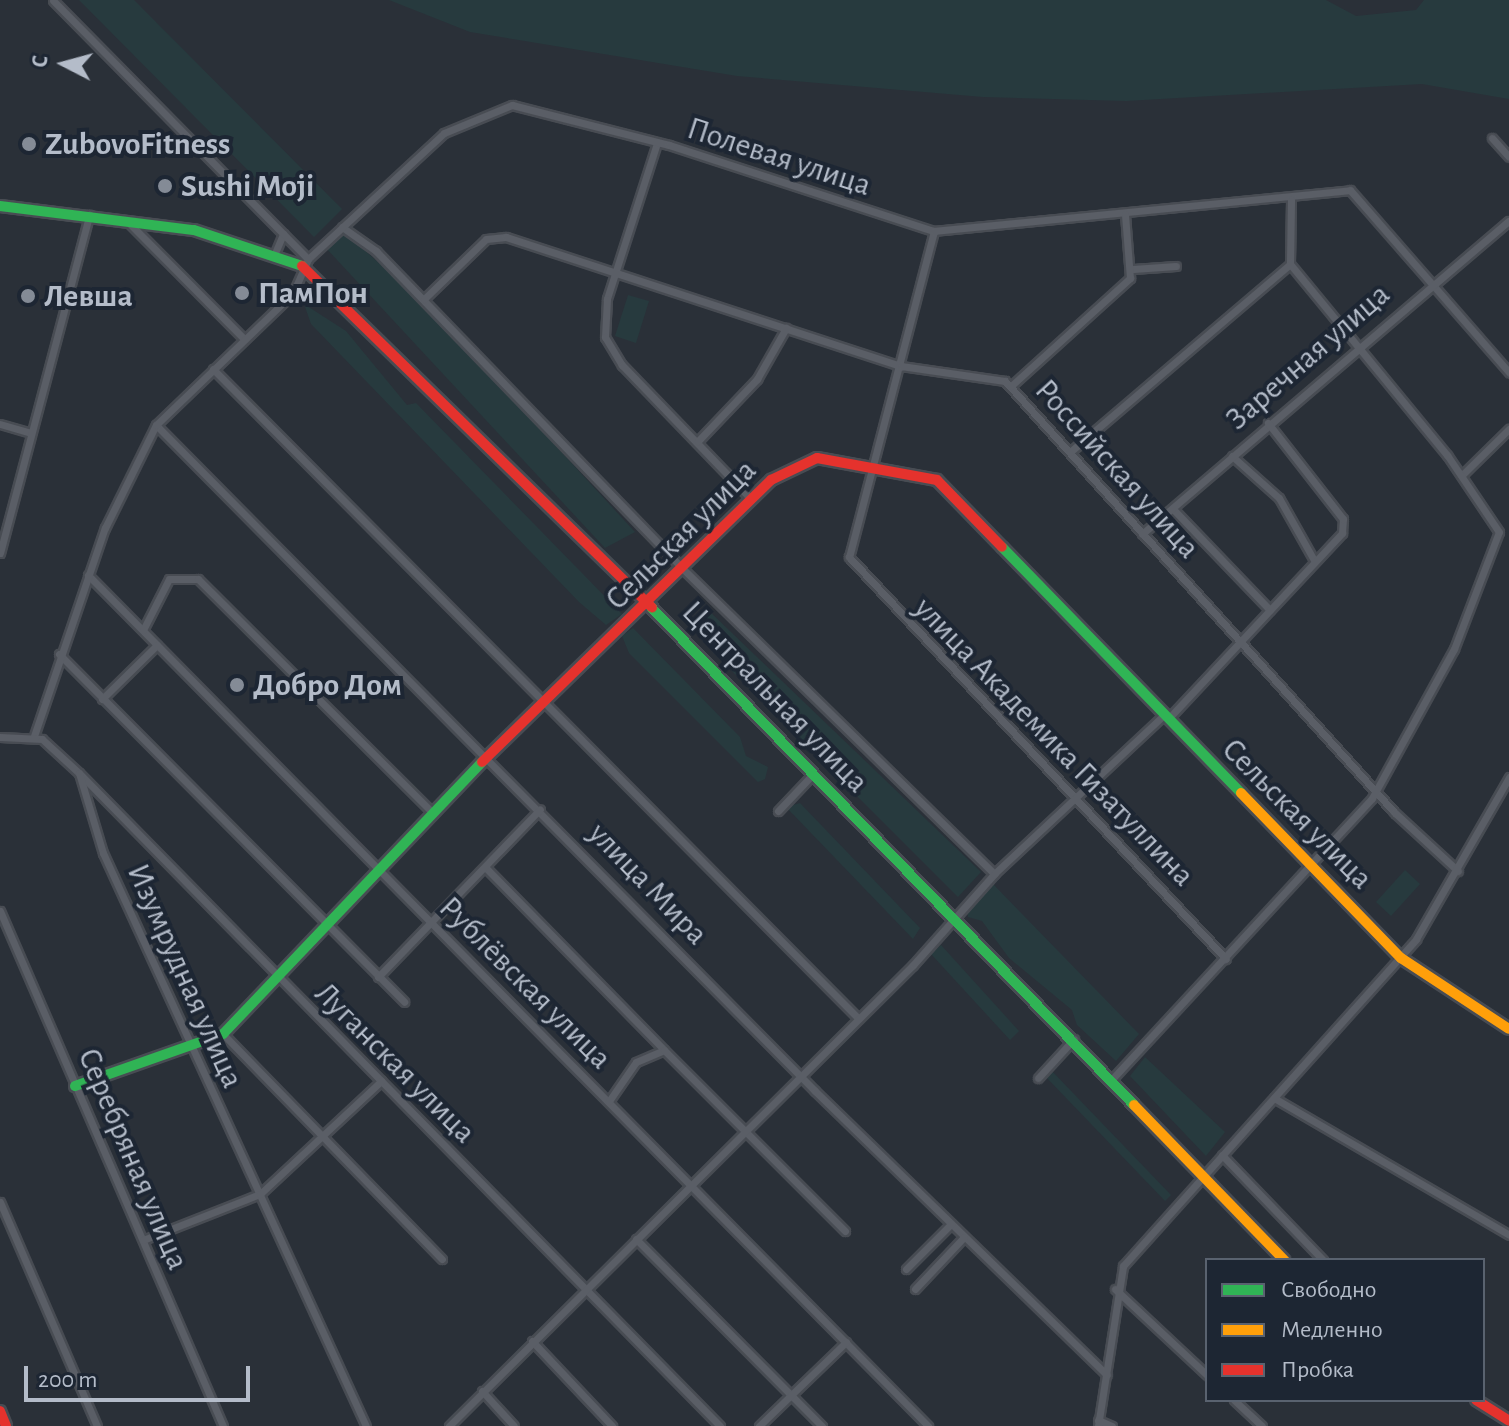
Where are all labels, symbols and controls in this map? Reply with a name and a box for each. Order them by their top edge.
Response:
north arrow [24,24,104,104]
text: С [29,54,52,69]
street label: Полевая улица [682,109,876,205]
place label: ZubovoFitness [45,125,230,163]
marker: ZubovoFitness [20,135,38,153]
place label: Sushi Moji [181,167,314,205]
marker: Sushi Moji [156,177,174,195]
place label: ПамПон [258,274,368,312]
street label: Заречная улица [1218,276,1398,438]
place label: Левша [44,277,133,315]
marker: ПамПон [233,284,251,302]
marker: Левша [19,287,37,305]
street label: Российская улица [1027,372,1207,566]
street label: Сельская улица [598,452,764,618]
street label: улица Академика Гизатуллина [906,590,1202,894]
street label: Центральная улица [674,593,876,801]
place label: Добро Дом [253,666,402,704]
marker: Добро Дом [228,676,246,694]
street label: Сельская улица [1214,731,1380,897]
street label: улица Мира [580,815,716,953]
street label: Изумрудная улица [118,858,252,1094]
street label: Рублёвская улица [431,889,619,1077]
street label: Луганская улица [307,975,483,1151]
street label: Серебряная улица [69,1043,197,1275]
legend [1205,1258,1485,1402]
text: Свободно [1281,1278,1376,1302]
text: Медленно [1281,1318,1383,1342]
scale bar [28,1350,254,1400]
text: Пробка [1281,1358,1354,1382]
text: 200 m [38,1368,97,1392]

